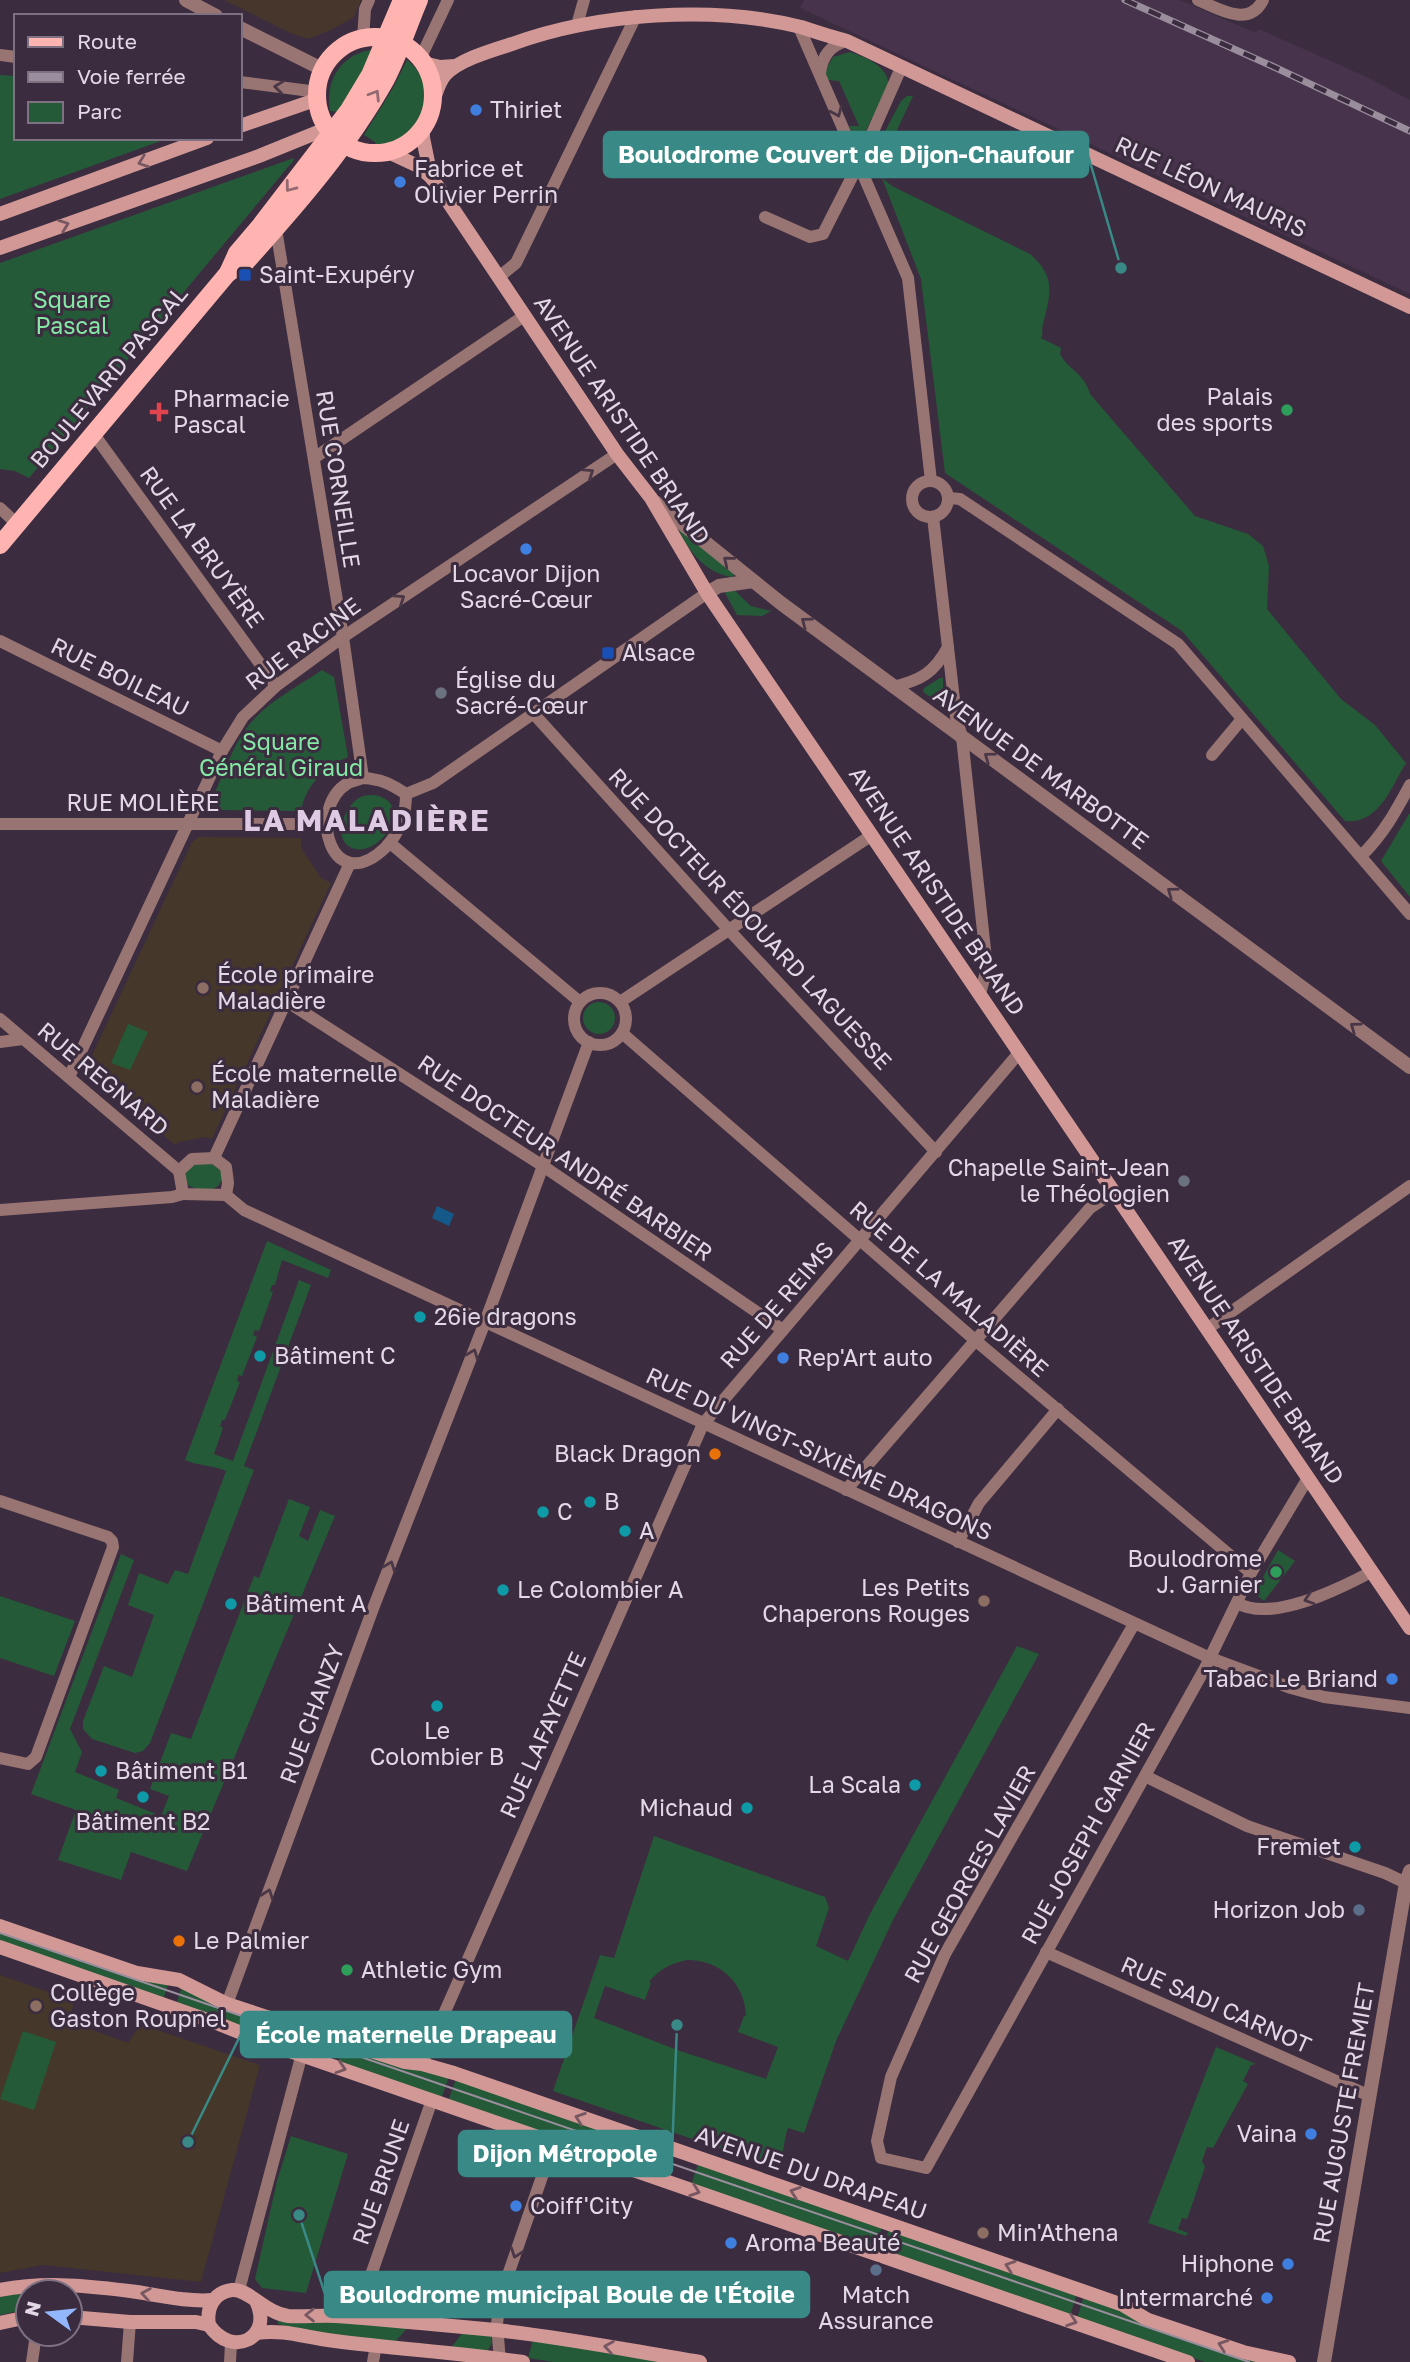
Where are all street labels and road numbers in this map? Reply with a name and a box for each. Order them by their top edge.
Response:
street label: RUE LÉON MAURIS [1111,129,1312,243]
street label: BOULEVARD PASCAL [24,279,193,473]
street label: AVENUE ARISTIDE BRIAND [529,290,717,549]
street label: RUE CORNEILLE [311,388,367,570]
street label: RUE LA BRUYÈRE [135,460,271,633]
street label: RUE RACINE [239,591,366,696]
street label: RUE BOILEAU [47,631,194,722]
street label: AVENUE DE MARBOTTE [929,680,1155,855]
street label: AVENUE ARISTIDE BRIAND [844,761,1032,1020]
street label: RUE DOCTEUR ÉDOUARD LAGUESSE [603,762,898,1075]
street label: RUE MOLIÈRE [67,788,219,816]
street label: RUE REGNARD [32,1015,175,1141]
street label: RUE DOCTEUR ANDRÉ BARBIER [413,1048,718,1266]
street label: RUE DE LA MALADIÈRE [845,1194,1055,1382]
street label: AVENUE ARISTIDE BRIAND [1163,1230,1351,1489]
street label: RUE DE REIMS [713,1235,839,1374]
street label: RUE DU VINGT-SIXIÈME DRAGONS [641,1361,997,1547]
street label: RUE CHANZY [273,1640,349,1787]
street label: RUE LAFAYETTE [493,1647,591,1822]
street label: RUE JOSEPH GARNIER [1014,1716,1160,1949]
street label: RUE GEORGES LAVIER [898,1760,1041,1987]
street label: RUE SADI CARNOT [1117,1950,1316,2059]
street label: RUE AUGUSTE FREMIET [1306,1980,1380,2245]
street label: RUE BRUNE [345,2115,415,2248]
street label: AVENUE DU DRAPEAU [692,2119,931,2225]

